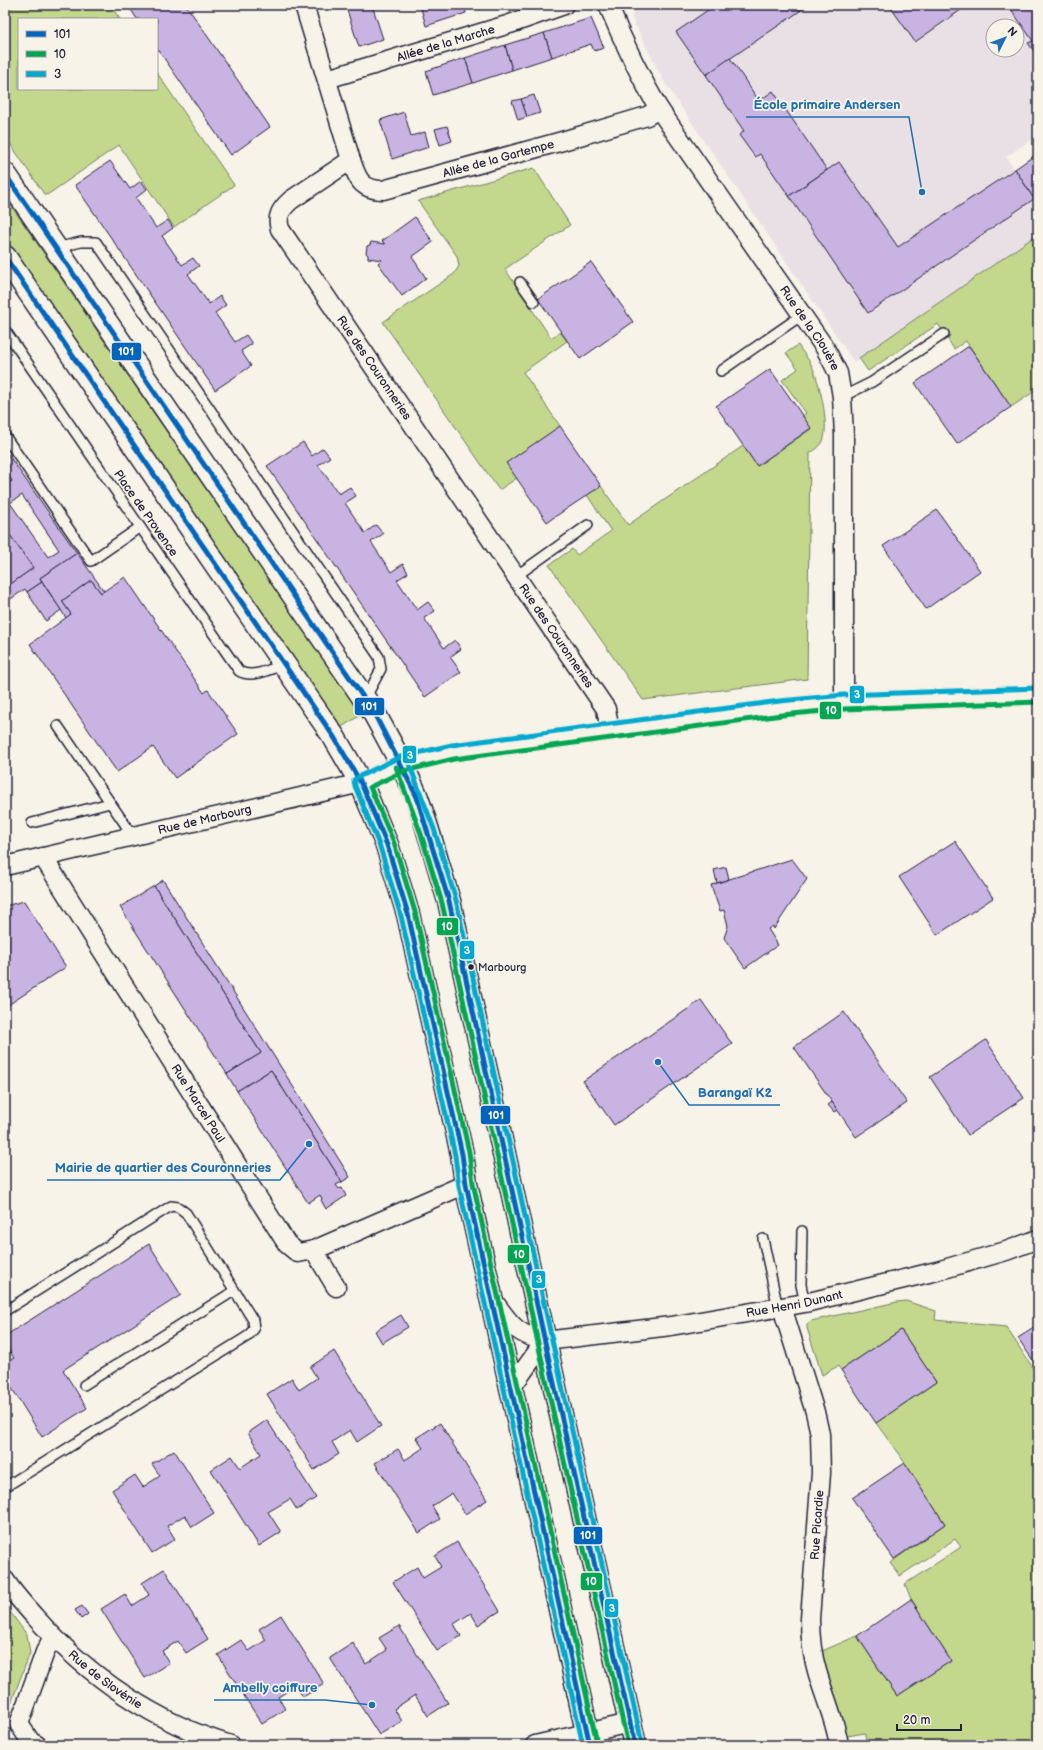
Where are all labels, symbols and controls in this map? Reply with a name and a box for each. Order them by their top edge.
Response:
legend [18,18,158,90]
north arrow [985,18,1025,58]
street label: Allée de la Marche [395,22,497,66]
text: N [1004,24,1020,39]
text: 101 [54,27,70,42]
text: 10 [54,47,66,62]
text: 3 [54,67,61,82]
callout: École primaire Andersen [746,92,909,117]
text: École primaire Andersen [753,96,901,113]
street label: Allée de la Gartempe [441,137,556,181]
street label: Rue de la Clouère [776,283,842,373]
street label: Rue des Couronneries [333,313,414,423]
line badge: 101 [111,342,142,361]
text: 101 [118,345,134,358]
street label: Place de Provence [110,467,181,559]
street label: Rue des Couronneries [515,581,596,691]
line badge: 3 [849,685,865,704]
text: 3 [854,688,861,701]
line badge: 101 [354,697,385,716]
text: 101 [361,700,377,713]
line badge: 10 [819,701,842,720]
text: 10 [825,704,837,717]
line badge: 3 [402,745,417,764]
text: 3 [407,749,414,762]
street label: Rue de Marbourg [157,802,253,838]
line badge: 10 [436,917,459,936]
text: 10 [441,920,453,933]
line badge: 3 [459,940,475,960]
text: 3 [464,944,471,957]
place label: Marbourg [478,961,526,974]
marker: Marbourg [466,962,476,972]
street label: Rue Marcel Paul [168,1062,228,1145]
callout: Barangaï K2 [689,1080,780,1105]
text: Barangaï K2 [698,1085,772,1101]
line badge: 101 [480,1105,511,1125]
text: 101 [488,1109,504,1122]
callout: Mairie de quartier des Couronneries [47,1155,280,1180]
text: Mairie de quartier des Couronneries [55,1160,271,1176]
line badge: 10 [507,1244,530,1264]
text: 10 [513,1248,525,1261]
line badge: 3 [531,1270,546,1289]
text: 3 [536,1273,543,1286]
street label: Rue Henri Dunant [745,1287,844,1321]
street label: Rue Picardie [808,1490,827,1560]
line badge: 101 [573,1526,603,1545]
text: 101 [580,1529,596,1542]
line badge: 10 [580,1572,603,1591]
text: 10 [585,1575,597,1588]
line badge: 3 [604,1598,619,1618]
text: 3 [609,1602,616,1615]
street label: Rue de Slovénie [65,1647,145,1712]
callout: Ambelly coiffure [214,1675,325,1700]
text: Ambelly coiffure [222,1680,318,1696]
scale bar [897,1706,961,1732]
text: 20 m [903,1713,930,1728]

